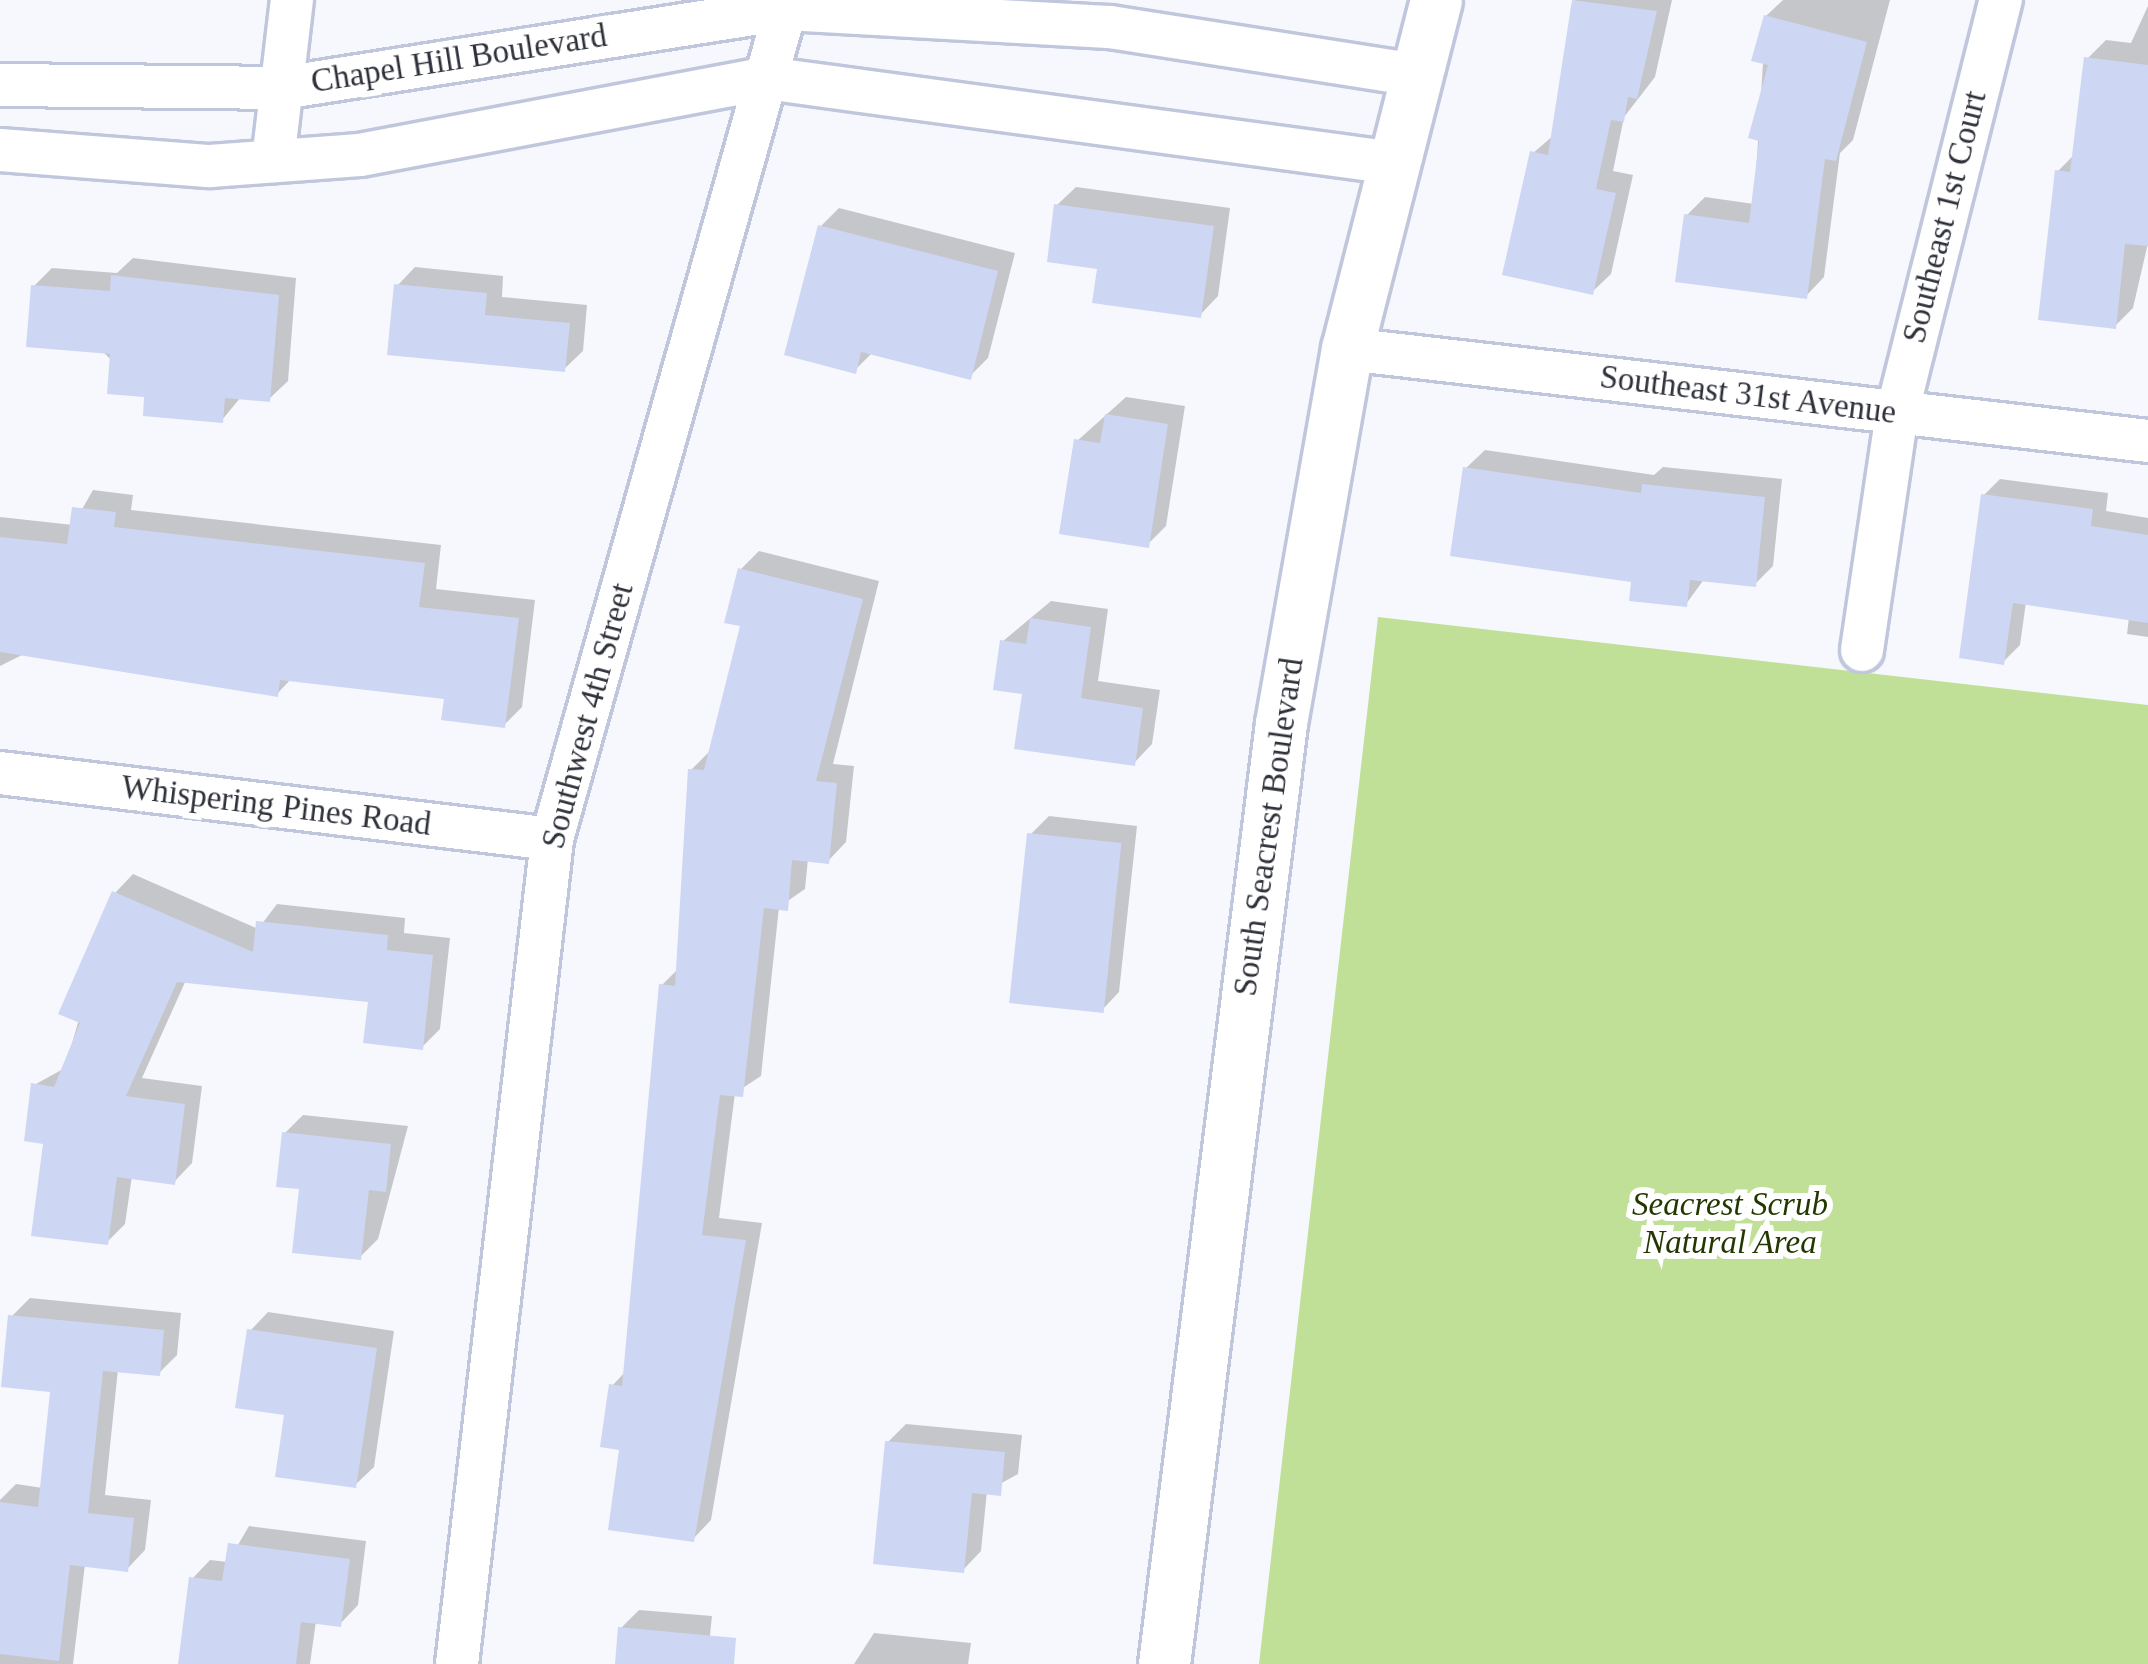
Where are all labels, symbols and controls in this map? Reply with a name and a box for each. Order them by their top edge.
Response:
street label: Chapel Hill Boulevard [308,16,610,102]
street label: Southeast 1st Court [1895,87,1995,347]
street label: Southeast 31st Avenue [1597,357,1899,433]
street label: Southwest 4th Street [534,579,642,853]
street label: South Seacrest Boulevard [1226,655,1312,999]
street label: Whispering Pines Road [119,767,433,845]
park label: Seacrest Scrub Natural Area [1632,1185,1828,1263]

